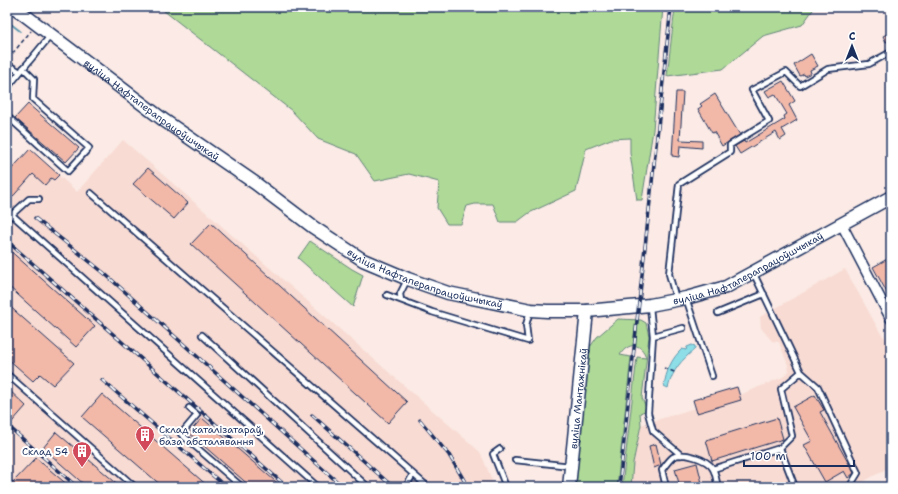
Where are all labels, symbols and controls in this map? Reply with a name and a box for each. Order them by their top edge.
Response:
north arrow [832,26,872,66]
text: С [849,29,856,44]
street label: вуліца Нафтаперапрацоўшчыкаў [81,56,222,164]
street label: вуліца Нафтаперапрацоўшчыкаў [672,229,826,307]
street label: вуліца Нафтаперапрацоўшчыкаў [345,245,504,311]
street label: вуліца Мантажнікаў [567,347,590,450]
place label: Склад каталізатараў, база абсталявання [159,423,264,448]
building icon: Склад каталізатараў, база абсталявання [134,424,156,452]
building icon: Склад 54 [71,440,93,468]
scale bar [744,442,854,468]
place label: Склад 54 [22,445,68,458]
text: 100 m [750,448,786,464]

